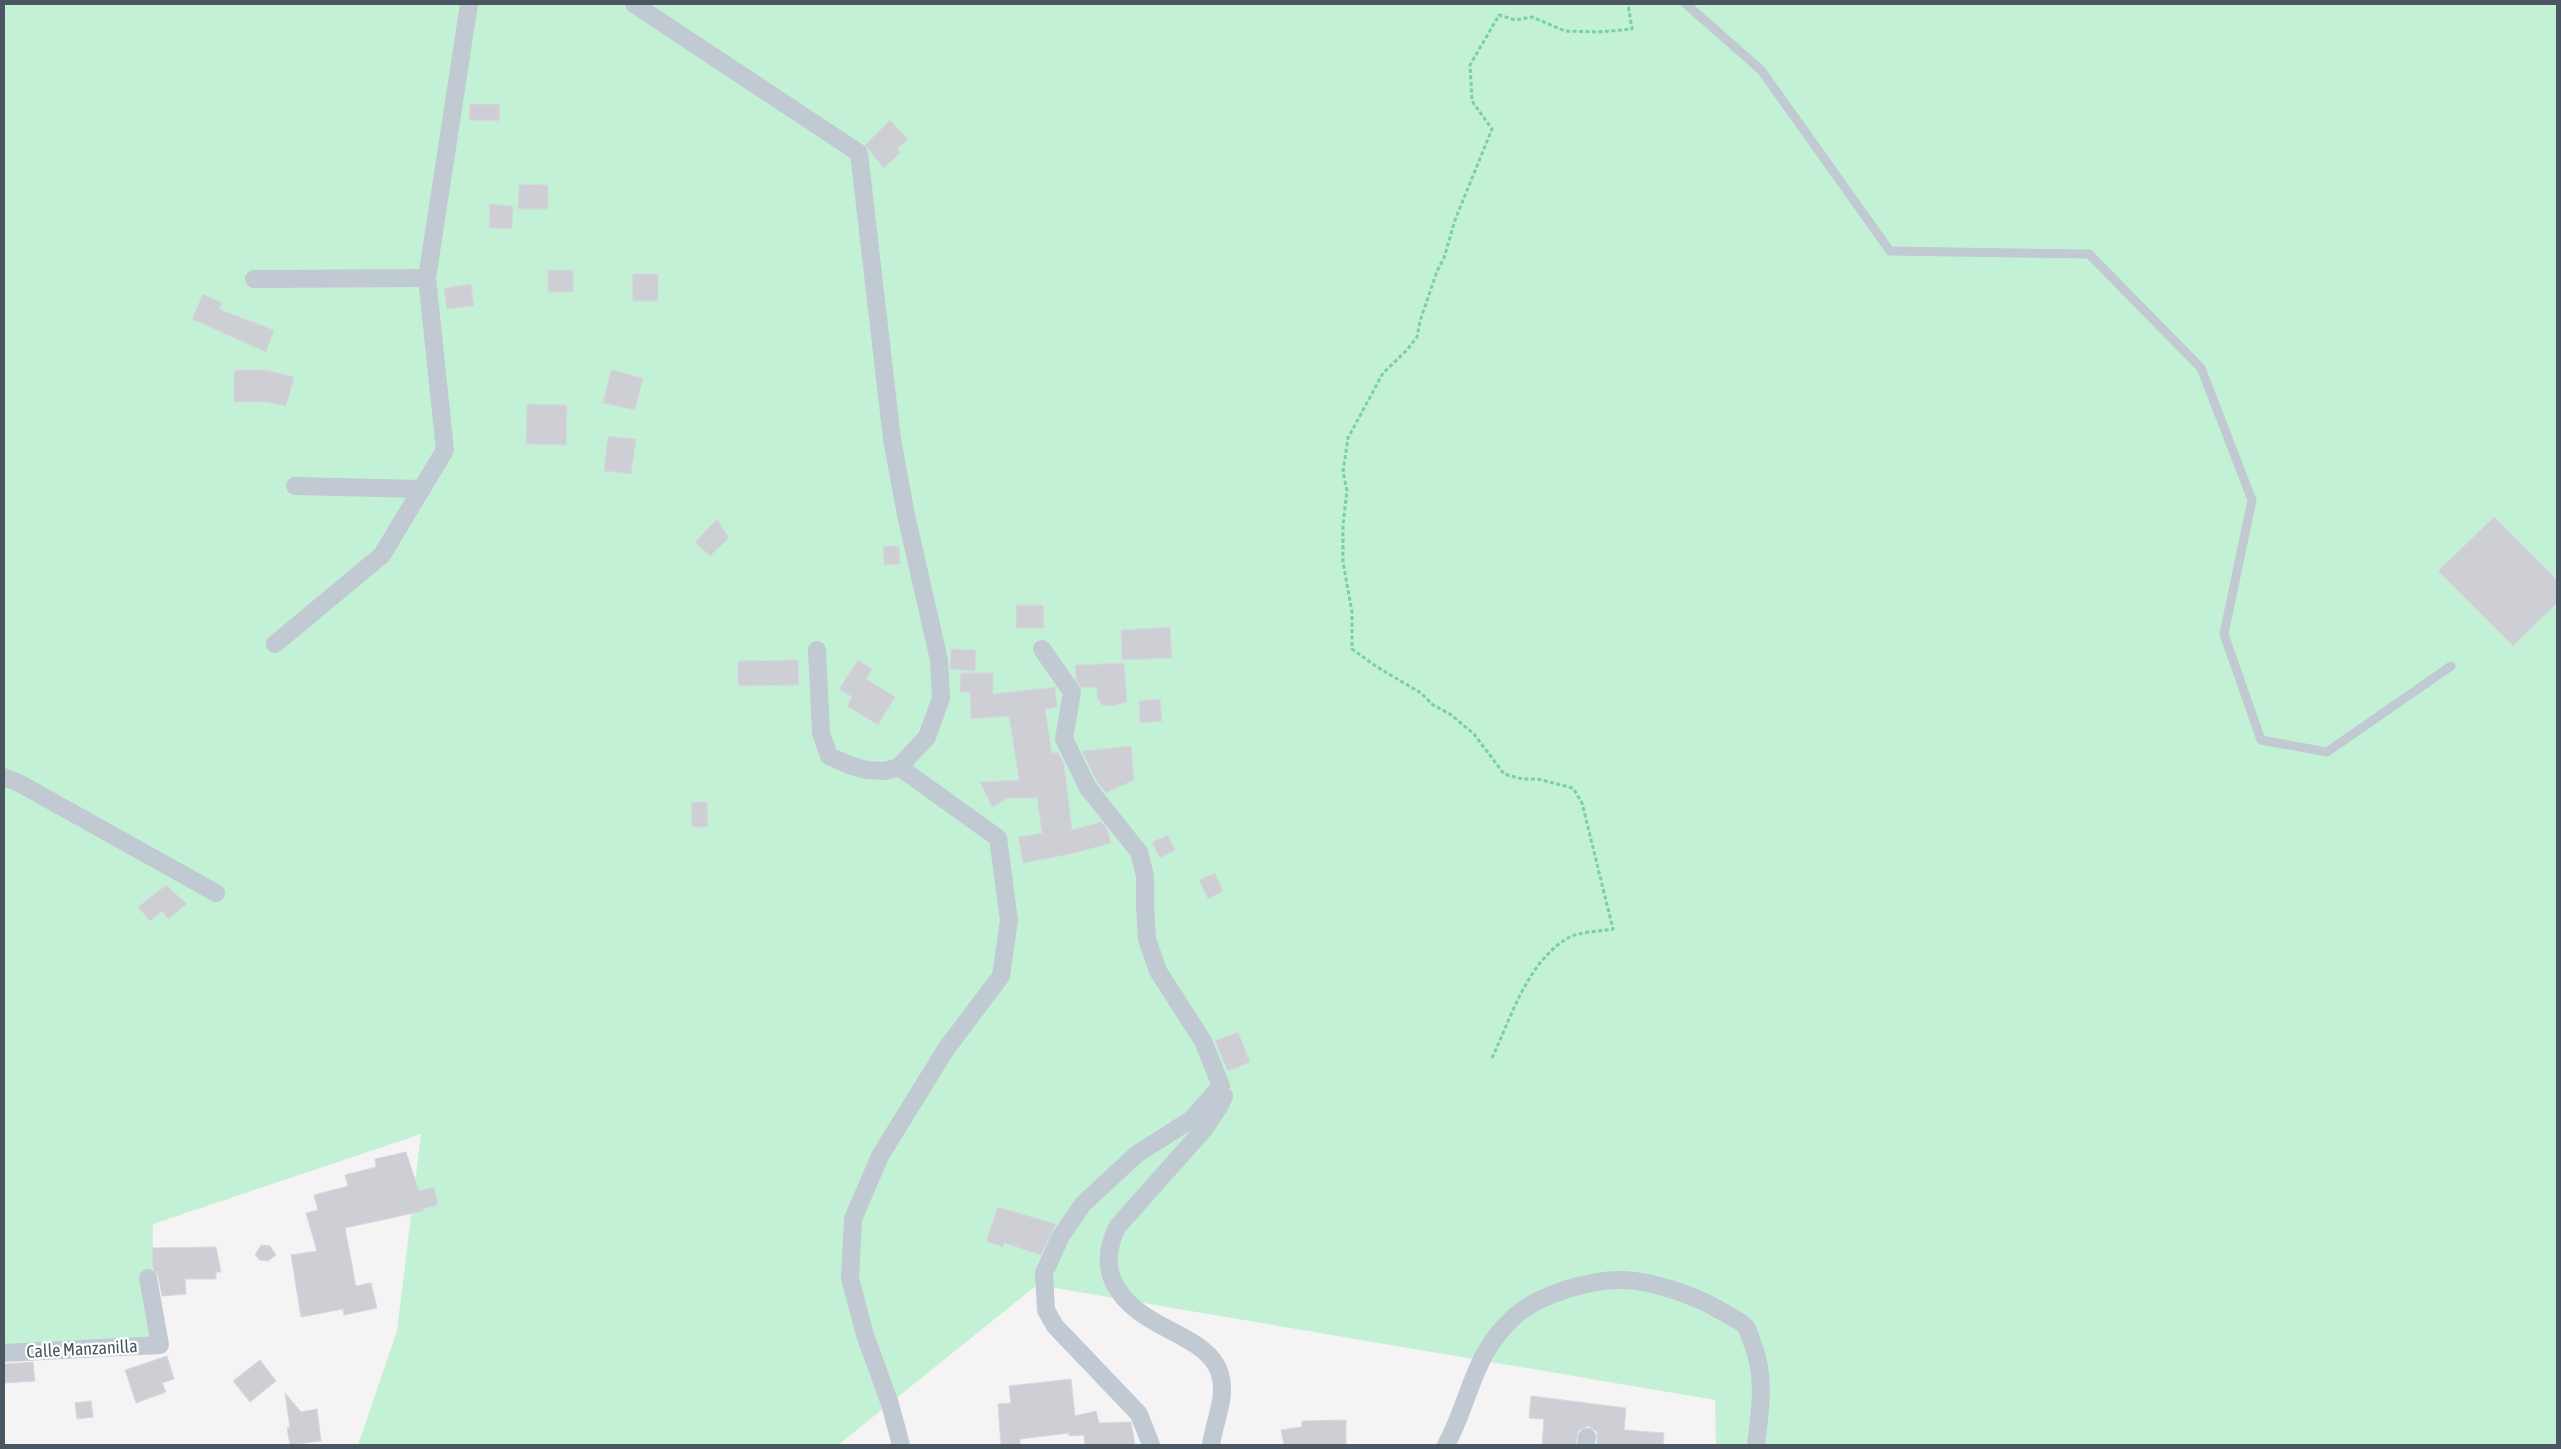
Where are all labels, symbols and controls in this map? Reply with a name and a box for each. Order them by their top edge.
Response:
street label: Calle Manzanilla [26,1335,138,1362]

